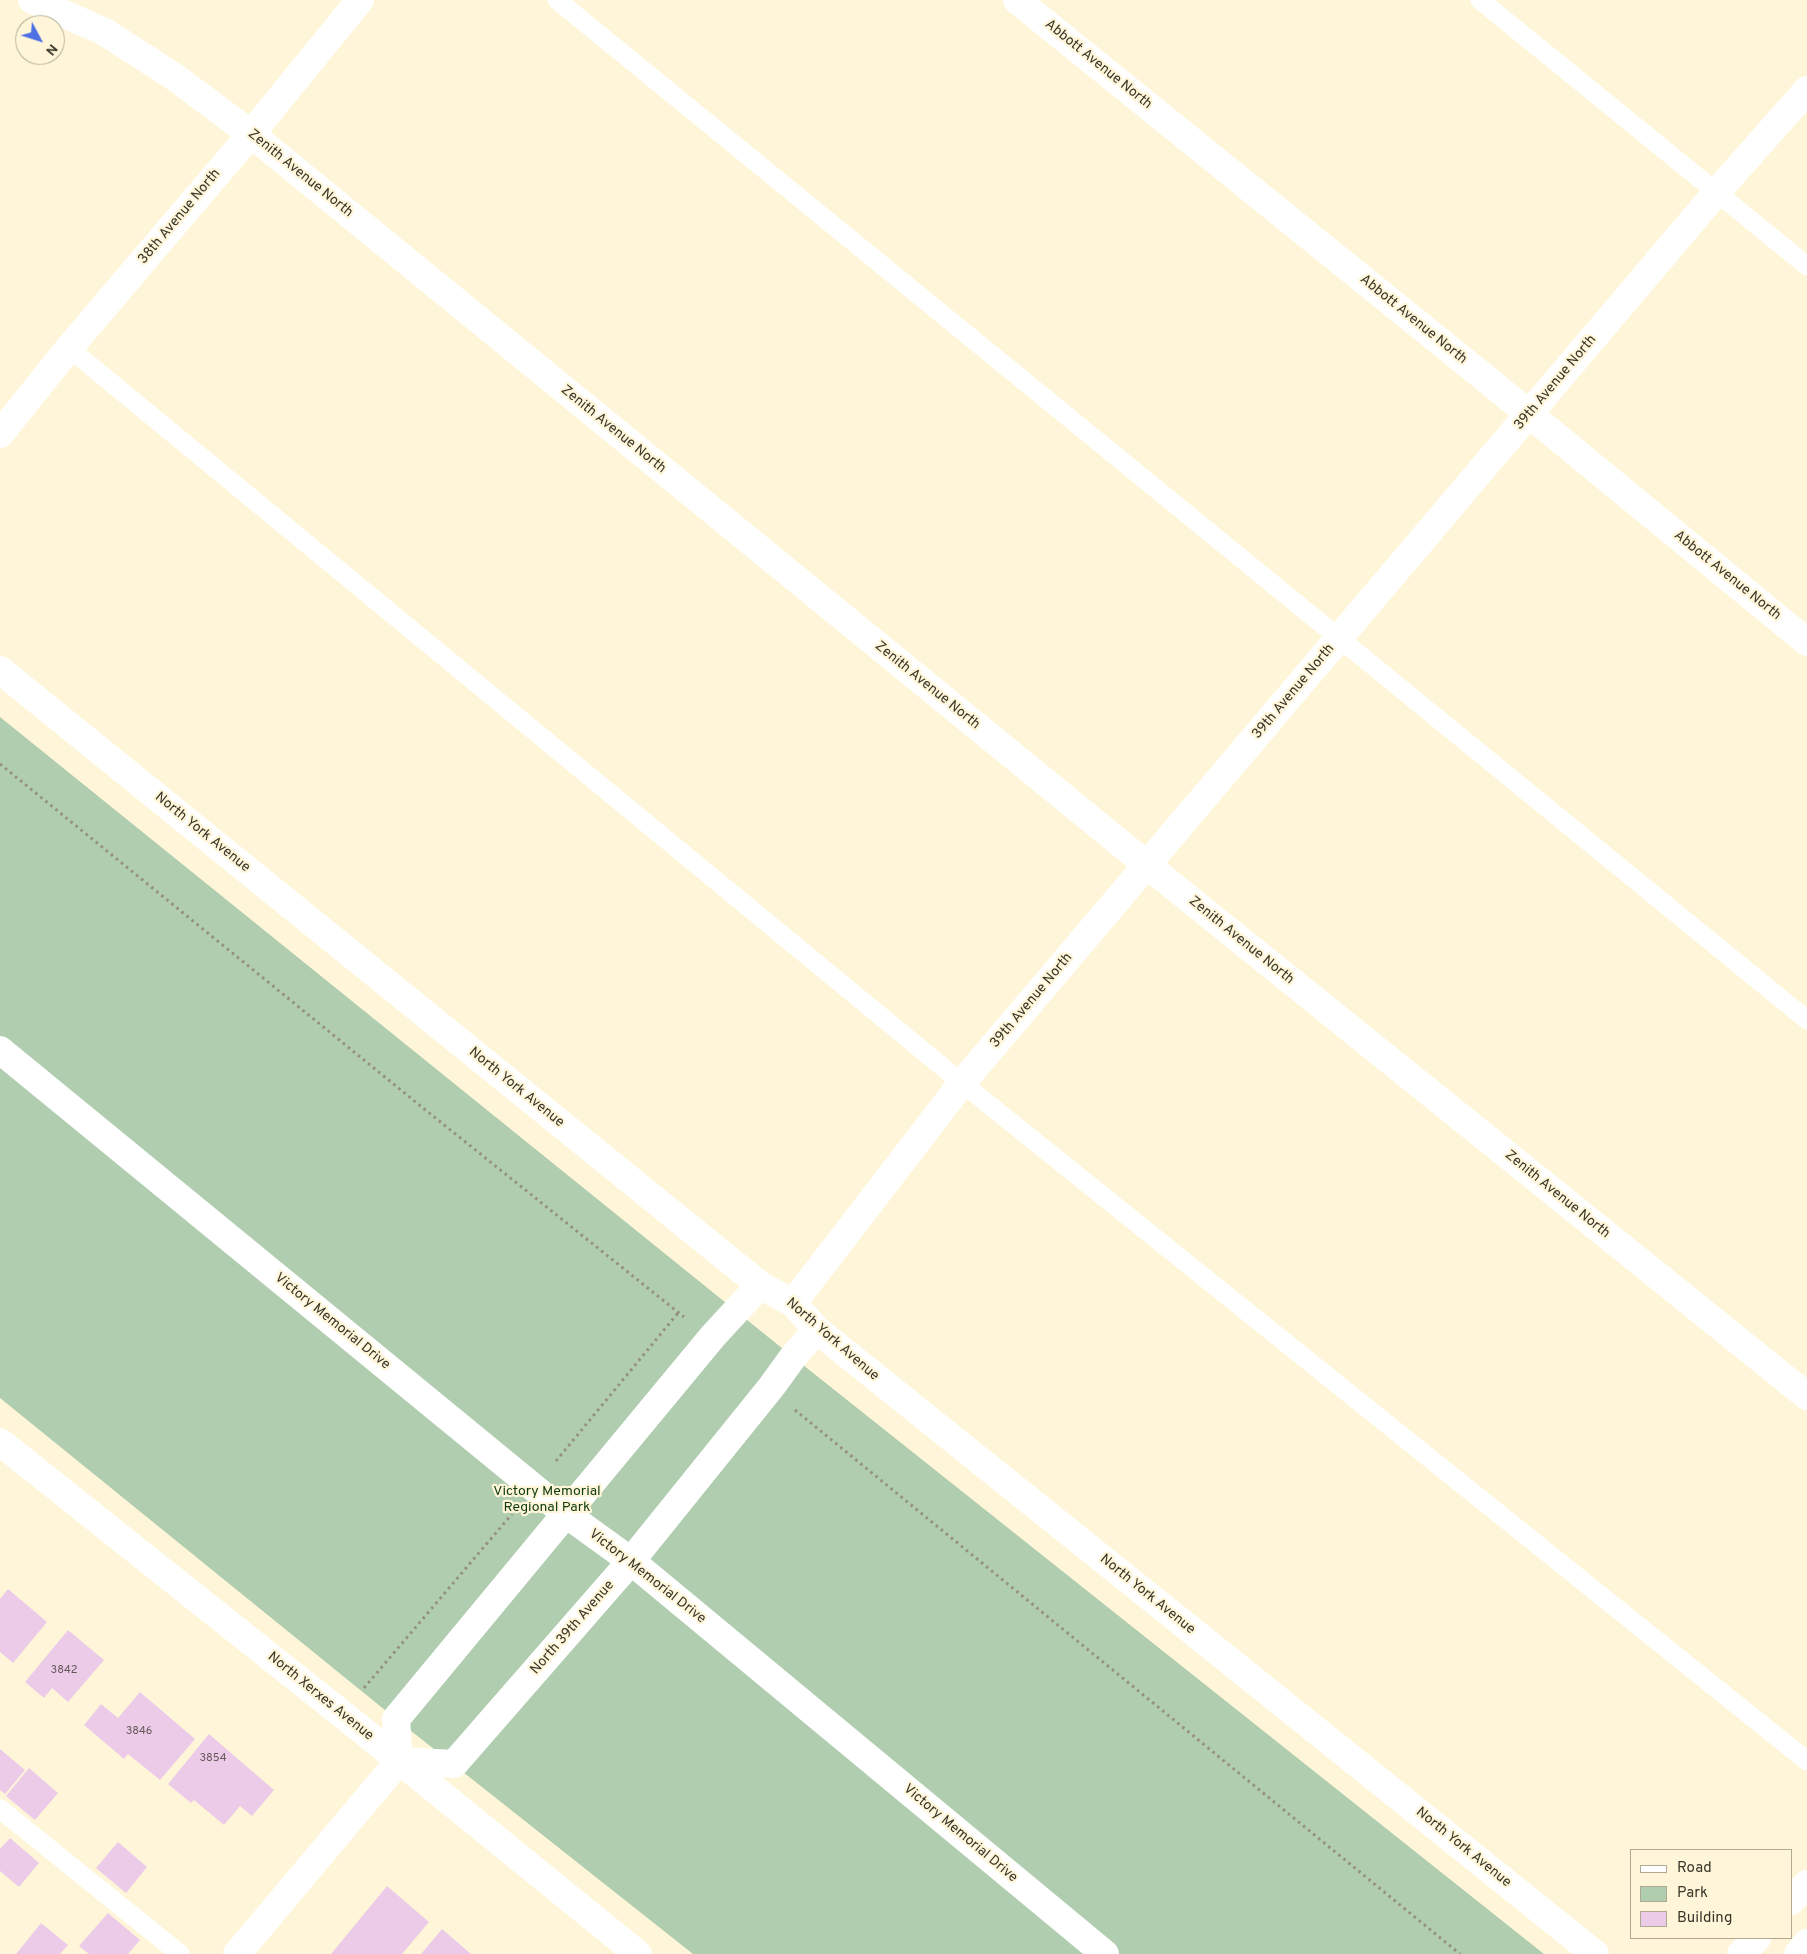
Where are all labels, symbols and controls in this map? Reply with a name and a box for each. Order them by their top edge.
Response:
north arrow [15,15,65,65]
street label: Abbott Avenue North [1041,17,1155,113]
text: N [41,40,61,59]
street label: Zenith Avenue North [244,126,356,222]
street label: 38th Avenue North [135,166,225,268]
street label: Abbott Avenue North [1356,272,1470,368]
street label: 39th Avenue North [1511,332,1601,434]
street label: Zenith Avenue North [557,382,669,478]
street label: Abbott Avenue North [1670,528,1784,624]
street label: Zenith Avenue North [871,638,983,734]
street label: 39th Avenue North [1249,641,1339,743]
street label: North York Avenue [151,789,253,877]
street label: Zenith Avenue North [1185,893,1297,989]
street label: 39th Avenue North [987,950,1077,1052]
street label: North York Avenue [465,1044,567,1132]
street label: Zenith Avenue North [1501,1147,1613,1243]
street label: Victory Memorial Drive [271,1270,393,1374]
street label: North York Avenue [782,1295,882,1385]
park label: Victory Memorial Regional Park [493,1484,601,1516]
street label: Victory Memorial Drive [585,1526,709,1628]
street label: North York Avenue [1096,1551,1198,1639]
street label: North 39th Avenue [528,1578,618,1678]
street label: North Xerxes Avenue [264,1649,376,1745]
house number: 3842 [51,1664,77,1678]
house number: 3846 [126,1725,152,1739]
house number: 3854 [199,1752,227,1766]
street label: Victory Memorial Drive [899,1781,1021,1887]
street label: North York Avenue [1412,1804,1514,1892]
legend [1630,1849,1792,1939]
text: Road [1677,1859,1712,1878]
text: Park [1677,1884,1708,1903]
text: Building [1677,1909,1732,1928]

